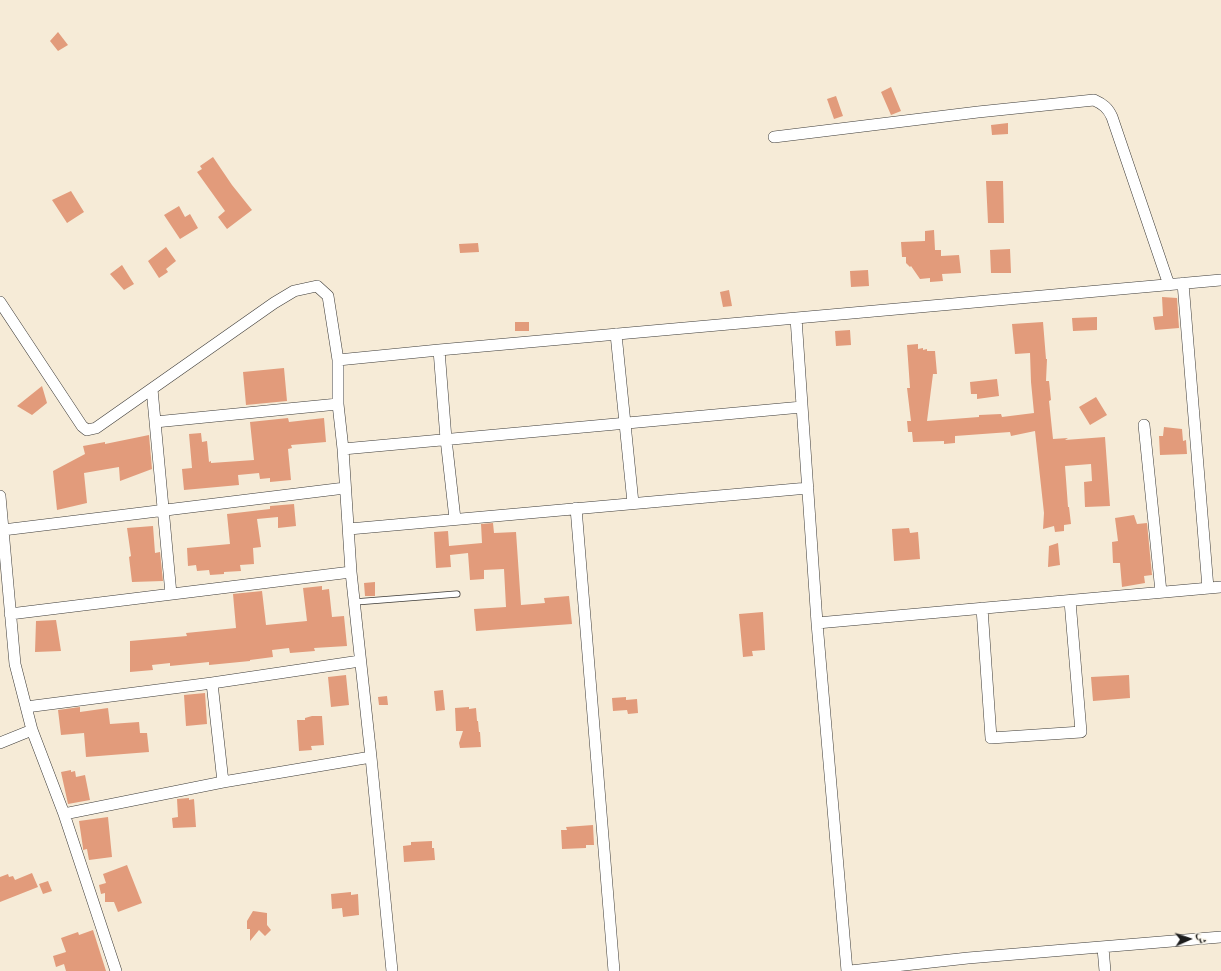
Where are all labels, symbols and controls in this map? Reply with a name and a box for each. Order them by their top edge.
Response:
north arrow [1169,919,1209,959]
text: ش [1193,932,1209,944]

